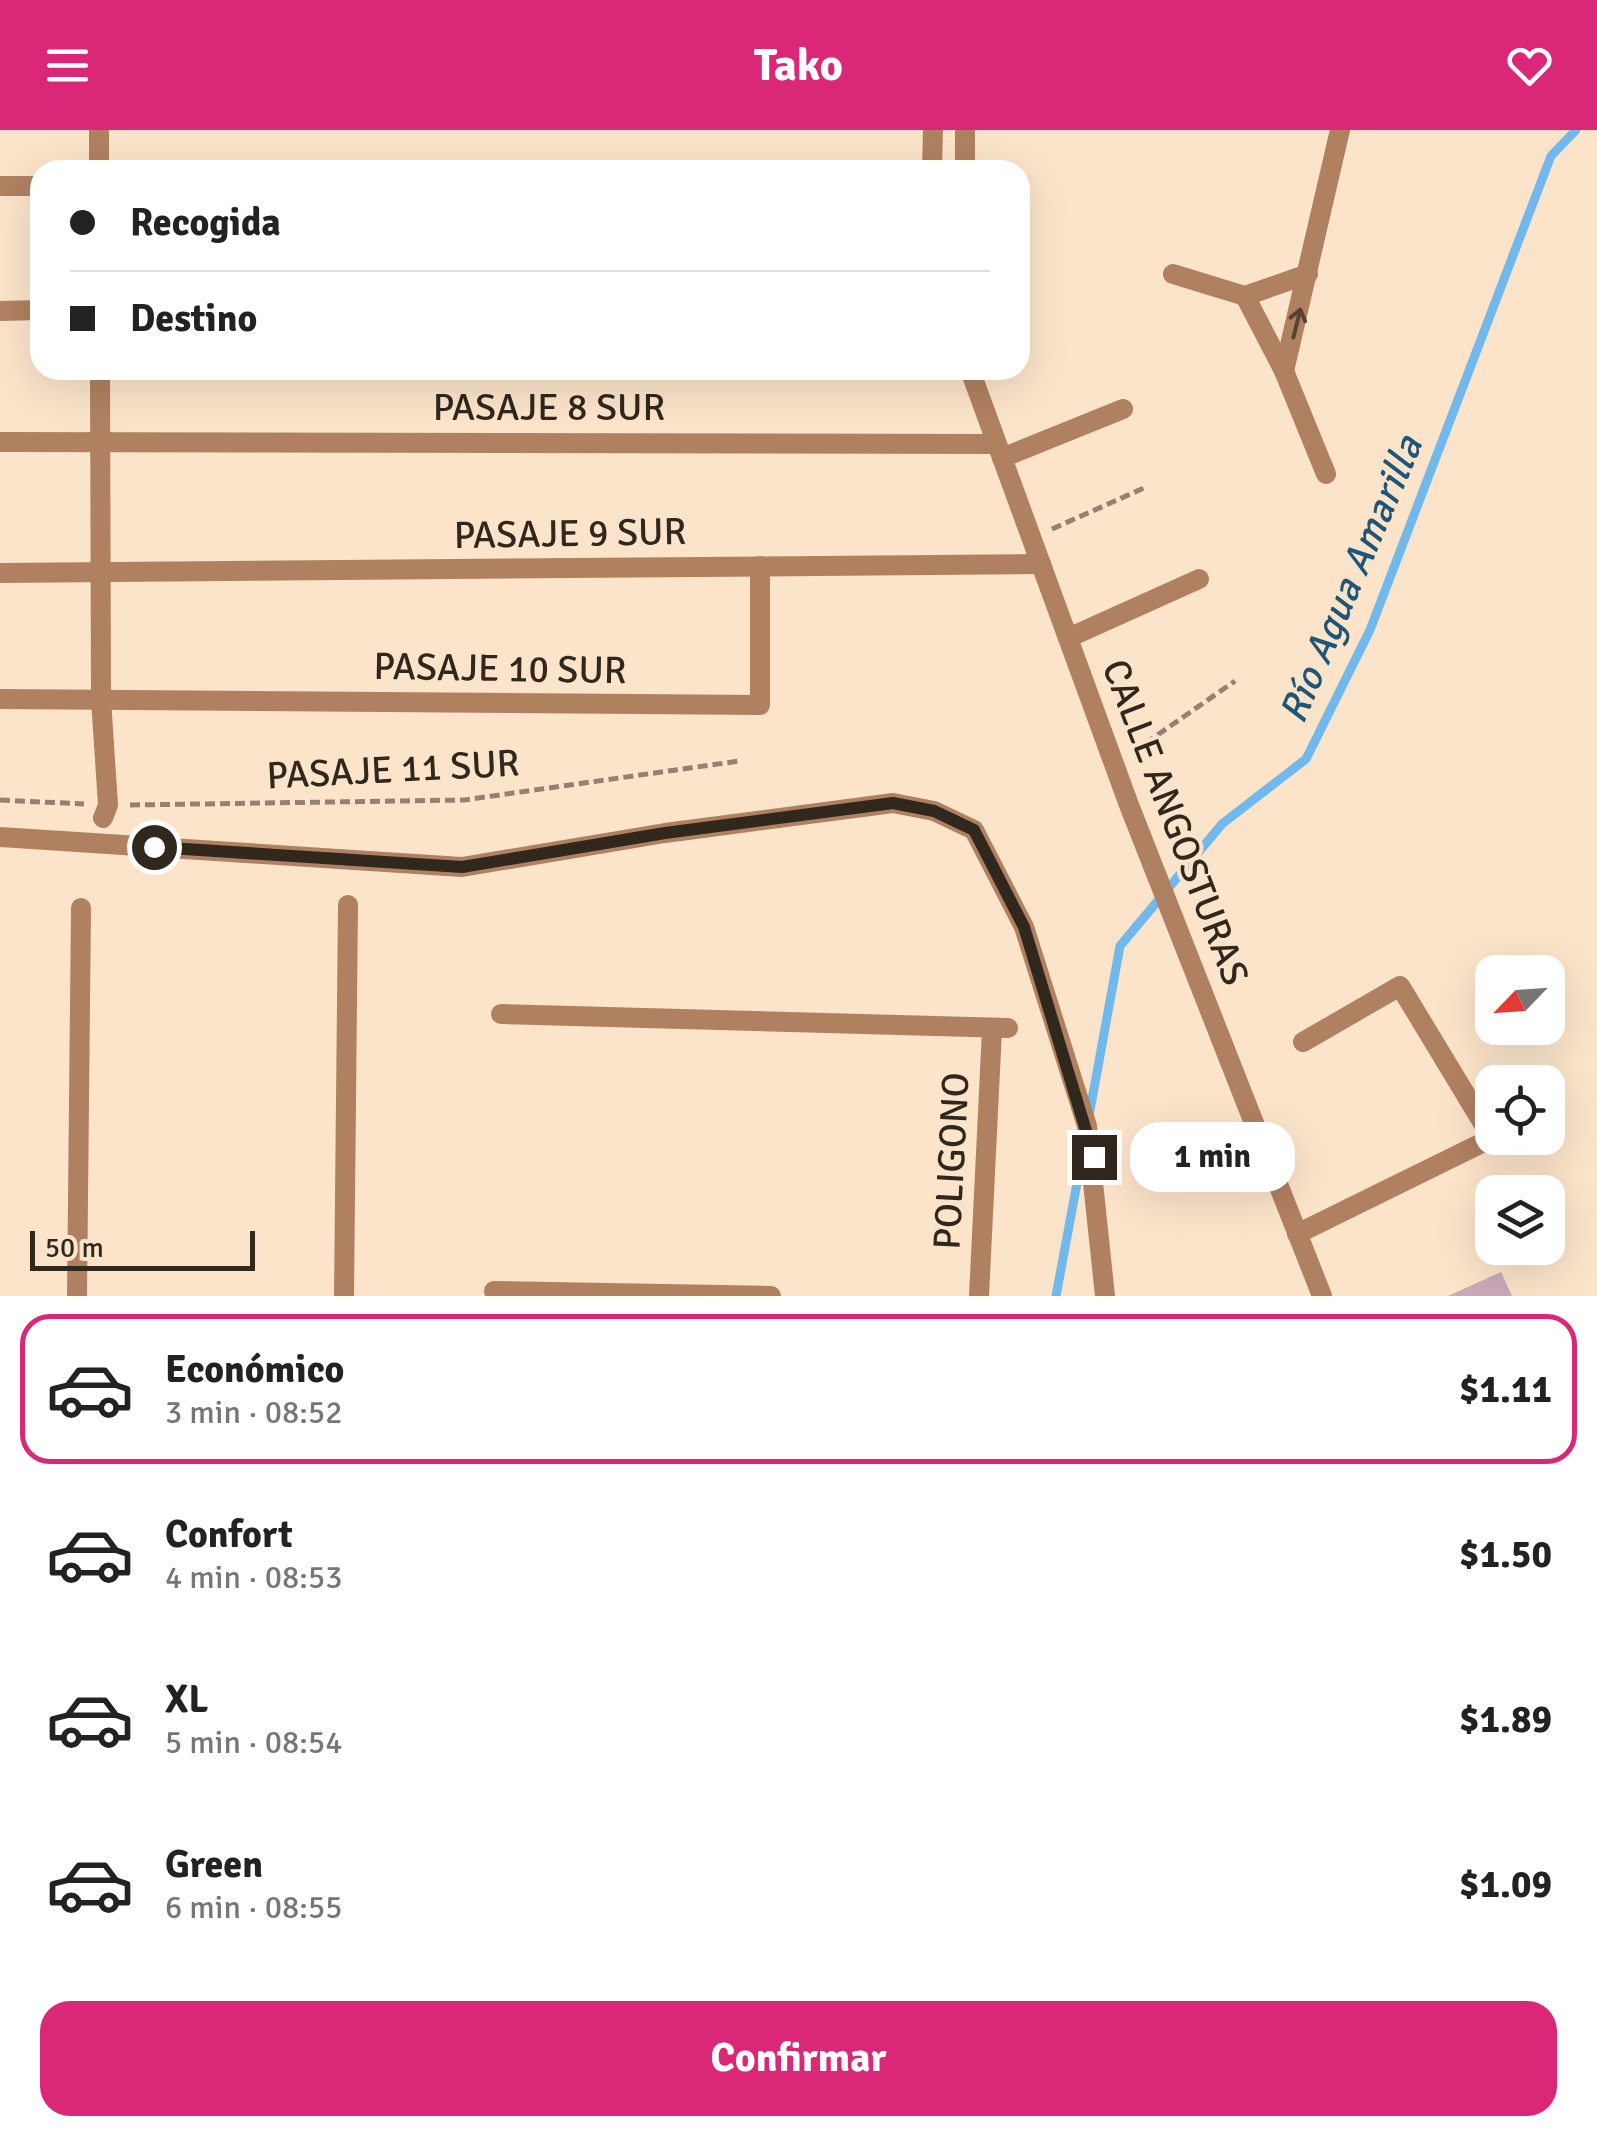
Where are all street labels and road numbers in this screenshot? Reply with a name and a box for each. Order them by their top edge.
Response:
street label: PASAJE 8 SUR [433,384,665,431]
street label: PASAJE 9 SUR [453,508,687,559]
street label: PASAJE 10 SUR [373,643,627,694]
street label: CALLE ANGOSTURAS [1092,653,1259,992]
street label: PASAJE 11 SUR [265,739,521,800]
street label: POLIGONO [923,1071,980,1251]

